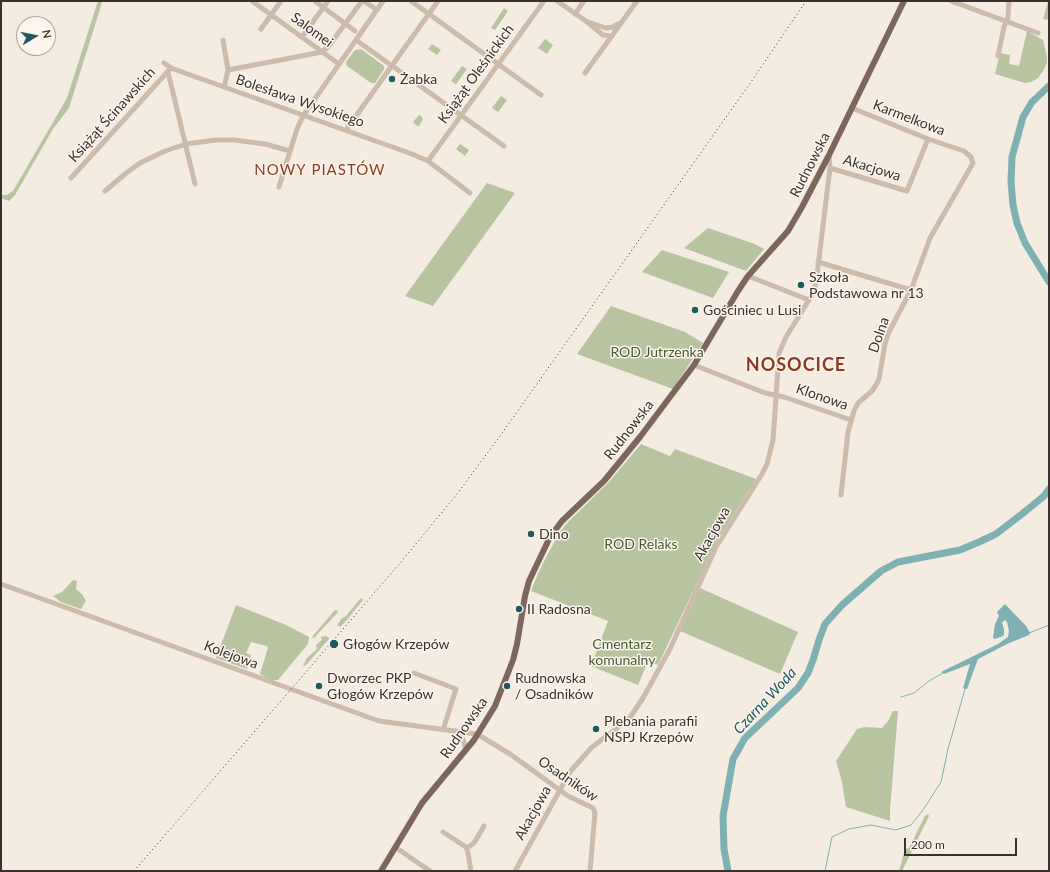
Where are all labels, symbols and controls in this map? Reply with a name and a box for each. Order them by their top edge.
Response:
street label: Salomei [288,9,336,51]
north arrow [16,16,56,56]
street label: Książąt Oleśnickich [435,21,517,127]
text: N [40,29,54,39]
street label: Książąt Ścinawskich [65,64,159,166]
street label: Bolesława Wysokiego [234,71,366,131]
place label: Żabka [400,71,437,87]
marker: Żabka [387,74,397,84]
street label: Karmelkowa [871,97,947,139]
street label: Rudnowska [786,130,834,200]
street label: Akacjowa [841,151,903,185]
district label: NOWY PIASTÓW [254,161,386,179]
place label: Szkoła Podstawowa nr 13 [809,269,924,302]
marker: Szkoła Podstawowa nr 13 [796,280,806,290]
place label: Gościniec u Lusi [703,302,801,318]
marker: Gościniec u Lusi [690,305,700,315]
street label: Dolna [865,315,893,355]
park label: ROD Jutrzenka [610,344,704,360]
district label: NOSOCICE [746,354,846,376]
street label: Klonowa [794,380,850,414]
street label: Rudnowska [601,397,657,463]
street label: Akacjowa [690,504,734,564]
place label: Dino [539,526,569,542]
marker: Dino [526,529,536,539]
park label: ROD Relaks [604,536,678,552]
place label: II Radosna [527,601,591,617]
marker: II Radosna [514,604,524,614]
place label: Głogów Krzepów [343,636,450,652]
park label: Cmentarz komunalny [589,636,655,668]
street label: Kolejowa [202,637,260,673]
marker: Głogów Krzepów [328,638,340,650]
water label: Czarna Woda [730,664,800,738]
place label: Dworzec PKP Głogów Krzepów [327,670,434,702]
place label: Rudnowska / Osadników [515,670,594,702]
marker: Dworzec PKP Głogów Krzepów [314,681,324,691]
marker: Rudnowska / Osadników [502,681,512,691]
street label: Rudnowska [437,694,491,762]
place label: Plebania parafii NSPJ Krzepów [604,713,698,746]
marker: Plebania parafii NSPJ Krzepów [591,724,601,734]
street label: Osadników [535,753,601,805]
street label: Akacjowa [511,783,555,843]
scale bar [906,830,1019,856]
text: 200 m [911,837,945,852]

